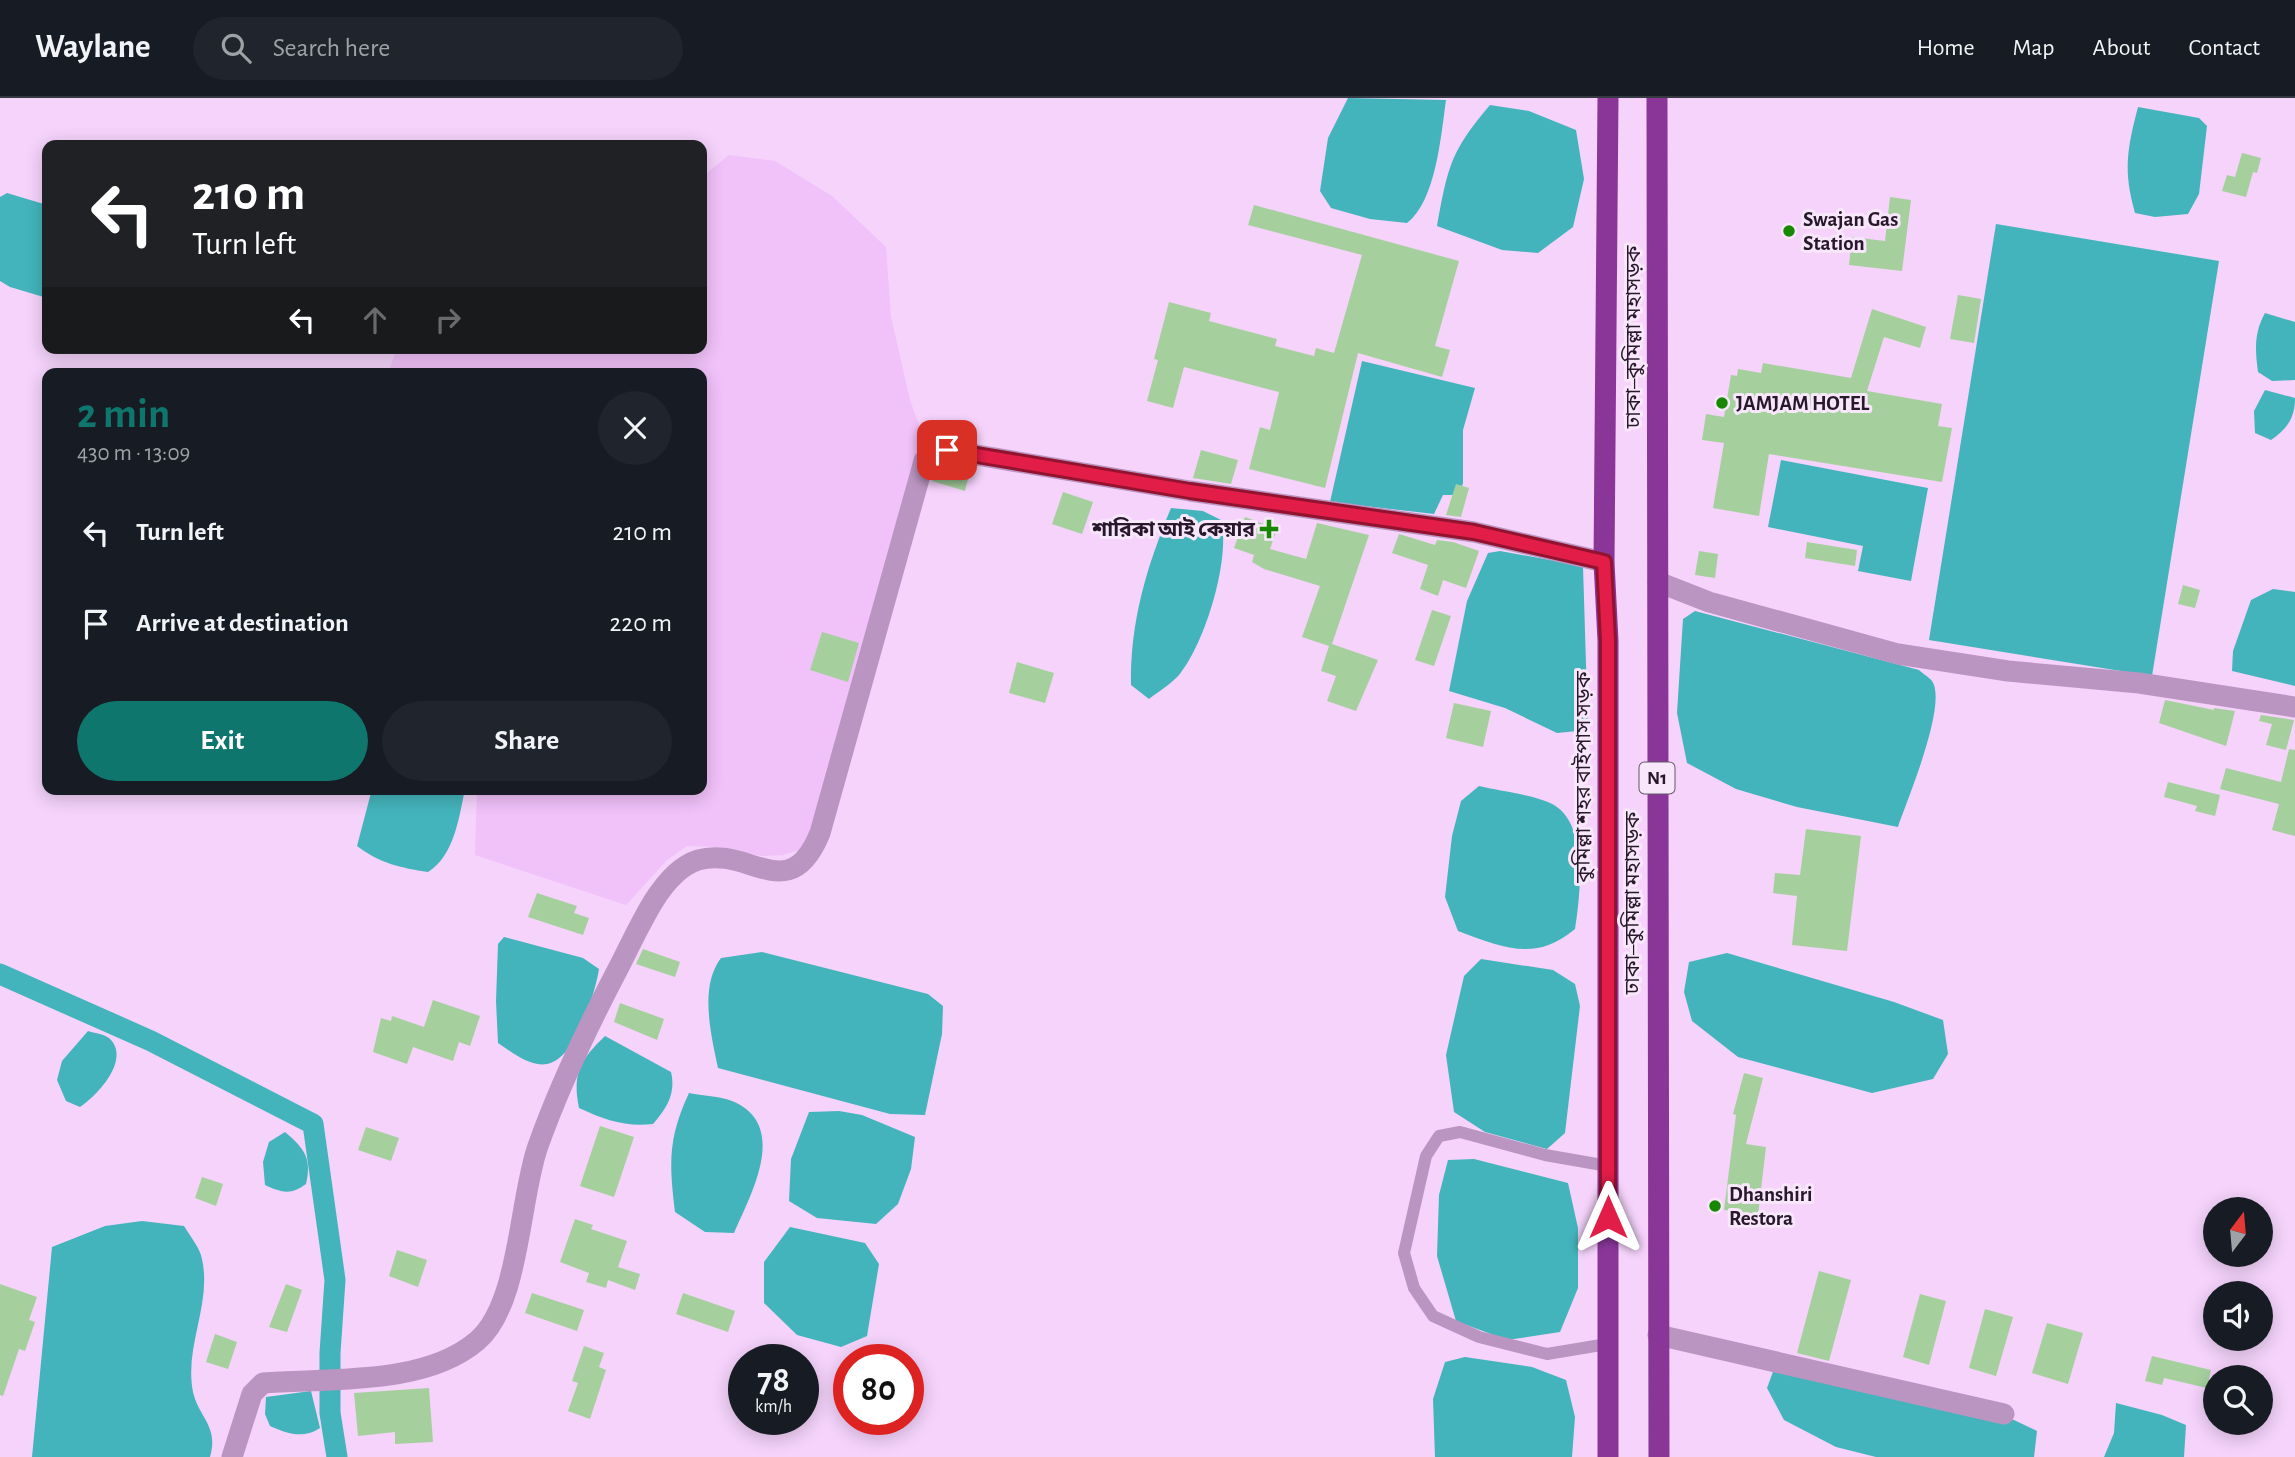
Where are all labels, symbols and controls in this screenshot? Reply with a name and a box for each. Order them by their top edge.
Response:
search box [193,17,683,80]
icon: search [217,29,255,67]
text: Waylane [35,31,151,64]
text: Search here [273,35,390,61]
text: Home [1917,36,1975,60]
text: Map [2013,36,2055,60]
text: About [2093,36,2150,60]
text: Contact [2188,36,2260,60]
icon: left [77,168,168,259]
text: 210 m [192,170,305,219]
place label: Swajan Gas Station [1803,209,1898,254]
marker: Swajan Gas Station [1781,223,1797,239]
text: Turn left [192,228,296,260]
street label: ঢাকা–কুমিল্লা মহাসড়ক [1621,245,1645,429]
icon: left [283,301,321,339]
icon: ahead [356,301,394,339]
icon: right [429,301,467,339]
button: close [598,391,672,465]
text: 2 min [77,393,170,435]
place label: JAMJAM HOTEL [1736,393,1870,414]
marker: JAMJAM HOTEL [1714,395,1730,411]
pin [917,420,977,480]
icon: arrive [928,431,966,469]
text: 430 m · 13:09 [77,442,190,465]
icon: left [77,514,115,552]
place label: শারিকা আই কেয়ার [1091,517,1255,540]
text: Turn left [136,519,224,545]
text: 210 m [612,519,672,545]
marker: শারিকা আই কেয়ার [1261,521,1277,537]
icon: arrive [77,605,115,643]
text: Arrive at destination [136,610,349,636]
text: 220 m [610,610,672,636]
street label: কুমিল্লা শহর বাইপাস সড়ক [1571,670,1595,884]
button: Exit [77,701,368,781]
button: Share [382,701,672,781]
road number: N1 [1640,762,1674,793]
street label: ঢাকা–কুমিল্লা মহাসড়ক [1620,811,1644,995]
position arrow [1571,1180,1645,1254]
place label: Dhanshiri Restora [1729,1184,1813,1229]
north arrow [2203,1197,2273,1267]
map controls [2203,1197,2273,1435]
marker: Dhanshiri Restora [1707,1198,1723,1214]
button: sound [2203,1281,2273,1351]
speed limit sign: 80 [833,1344,924,1435]
text: 78 [757,1363,790,1398]
button: search [2203,1365,2273,1435]
text: km/h [755,1398,792,1416]

